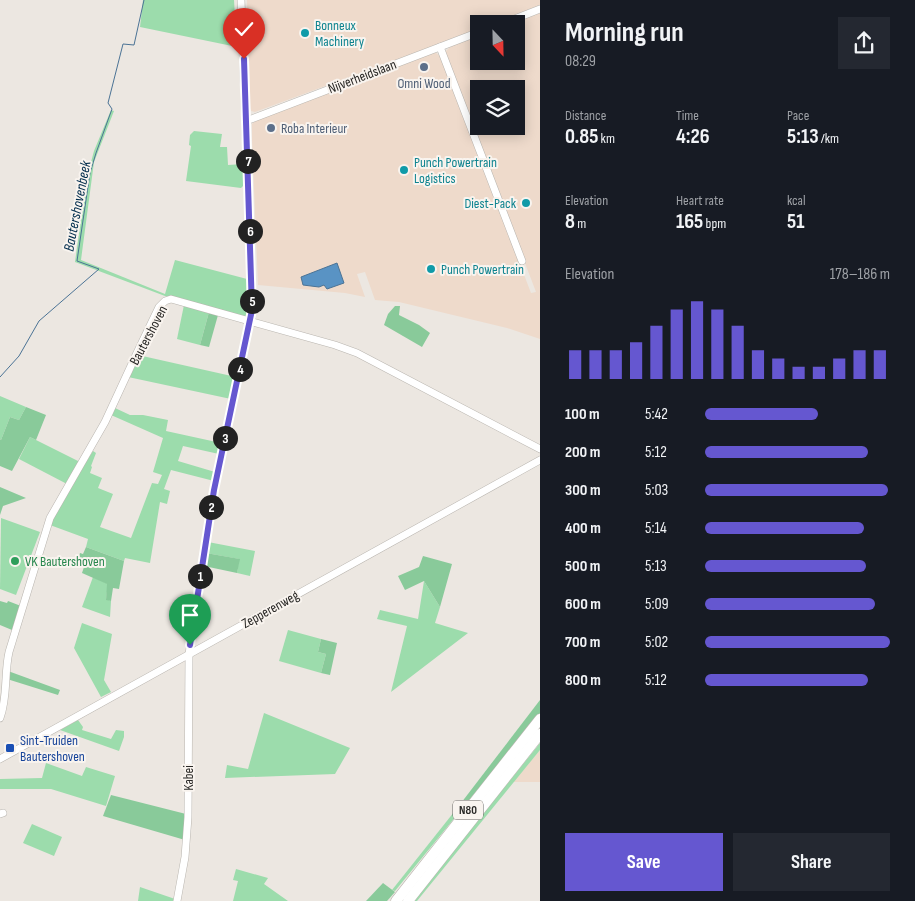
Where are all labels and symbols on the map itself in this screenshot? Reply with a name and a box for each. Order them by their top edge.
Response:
pin [223,8,265,59]
north arrow [470,15,525,70]
place label: Bonneux Machinery [315,17,365,50]
marker: Bonneux Machinery [299,27,311,39]
street label: Nijverheidslaan [326,56,399,97]
marker: Omni Wood [418,61,430,73]
place label: Omni Wood [397,75,451,92]
place label: Roba Interieur [281,120,347,137]
marker: Roba Interieur [265,122,277,134]
pin: 7 [236,148,260,174]
place label: Punch Powertrain Logistics [414,154,497,187]
water label: Bautershovenbeek [59,159,96,253]
marker: Punch Powertrain Logistics [398,164,410,176]
place label: Diest-Pack [464,195,517,212]
marker: Diest-Pack [520,197,532,209]
pin: 6 [238,218,262,244]
place label: Punch Powertrain [441,261,524,278]
marker: Punch Powertrain [425,263,437,275]
pin: 5 [240,288,264,314]
street label: Bautershoven [126,303,171,368]
pin: 4 [228,356,252,382]
pin: 3 [212,426,238,450]
pin: 2 [198,494,224,520]
place label: VK Bautershoven [25,553,105,570]
marker: VK Bautershoven [9,555,21,567]
pin: 1 [188,564,212,588]
street label: Zepperenweg [239,587,302,632]
pin [169,594,211,645]
place label: Sint-Truiden Bautershoven [20,732,85,765]
marker: Sint-Truiden Bautershoven [4,742,16,754]
street label: Kabei [180,765,197,791]
road number: N80 [453,800,483,820]

